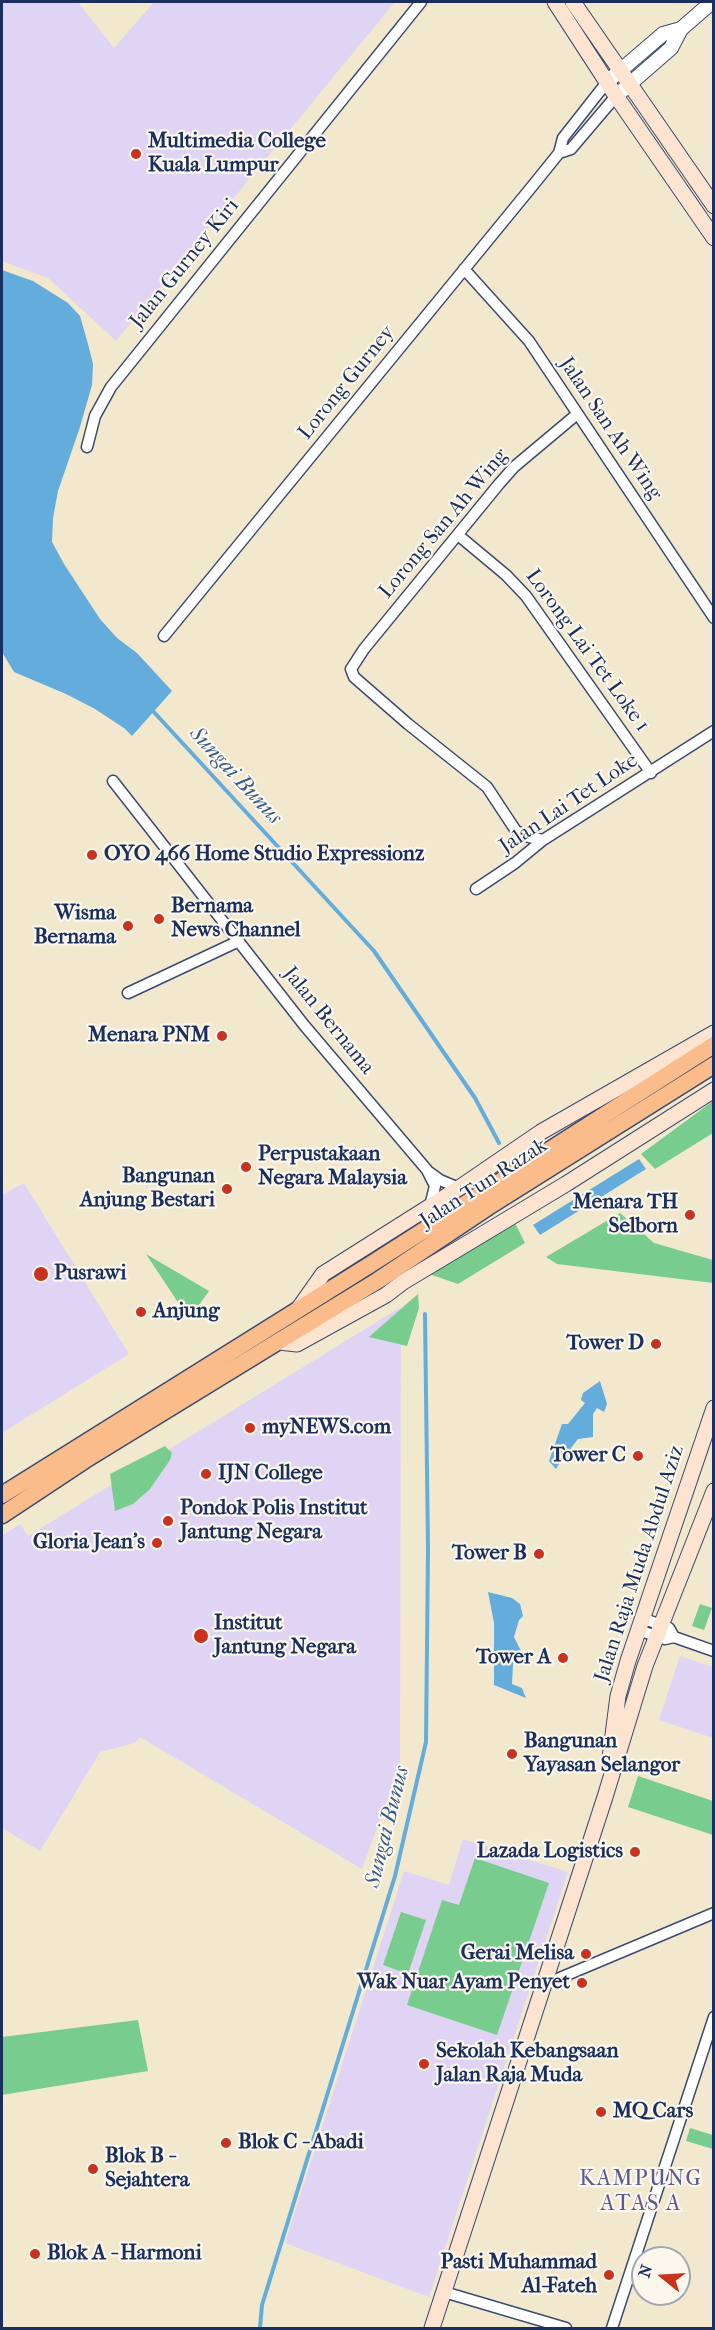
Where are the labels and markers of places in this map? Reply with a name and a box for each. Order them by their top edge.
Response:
place label: Multimedia College Kuala Lumpur [148,129,326,179]
marker: Multimedia College Kuala Lumpur [129,147,143,161]
place label: OYO 466 Home Studio Expressionz [104,842,424,868]
marker: OYO 466 Home Studio Expressionz [85,848,99,862]
place label: Bernama News Channel [171,894,301,944]
place label: Wisma Bernama [34,901,116,951]
marker: Bernama News Channel [152,912,166,926]
marker: Wisma Bernama [121,919,135,933]
place label: Menara PNM [88,1023,210,1049]
marker: Menara PNM [215,1029,229,1043]
place label: Perpustakaan Negara Malaysia [258,1142,407,1192]
marker: Perpustakaan Negara Malaysia [239,1160,253,1174]
place label: Bangunan Anjung Bestari [80,1164,215,1214]
marker: Bangunan Anjung Bestari [220,1182,234,1196]
place label: Menara TH Selborn [573,1190,678,1240]
marker: Menara TH Selborn [683,1208,697,1222]
place label: Pusrawi [54,1261,126,1287]
marker: Pusrawi [32,1265,50,1283]
place label: Anjung [153,1299,219,1325]
marker: Anjung [134,1305,148,1319]
place label: Tower D [567,1331,644,1357]
marker: Tower D [649,1337,663,1351]
place label: myNEWS.com [262,1415,391,1441]
marker: myNEWS.com [243,1421,257,1435]
place label: Tower C [550,1443,626,1469]
marker: Tower C [631,1449,645,1463]
place label: IJN College [218,1461,323,1487]
marker: IJN College [199,1467,213,1481]
place label: Pondok Polis Institut Jantung Negara [180,1496,368,1546]
marker: Pondok Polis Institut Jantung Negara [161,1514,175,1528]
place label: Gloria Jean's [33,1530,145,1556]
marker: Gloria Jean's [150,1536,164,1550]
place label: Tower B [452,1541,527,1567]
marker: Tower B [532,1547,546,1561]
place label: Institut Jantung Negara [214,1611,356,1661]
marker: Institut Jantung Negara [192,1627,210,1645]
place label: Tower A [476,1645,551,1671]
marker: Tower A [556,1651,570,1665]
place label: Bangunan Yayasan Selangor [524,1729,680,1779]
marker: Bangunan Yayasan Selangor [505,1747,519,1761]
place label: Lazada Logistics [477,1839,623,1865]
marker: Lazada Logistics [628,1845,642,1859]
place label: Gerai Melisa [461,1941,574,1967]
marker: Gerai Melisa [579,1947,593,1961]
place label: Wak Nuar Ayam Penyet [357,1970,570,1996]
marker: Wak Nuar Ayam Penyet [575,1976,589,1990]
place label: Sekolah Kebangsaan Jalan Raja Muda [436,2039,619,2089]
marker: Sekolah Kebangsaan Jalan Raja Muda [417,2057,431,2071]
place label: MQ Cars [613,2099,693,2125]
marker: MQ Cars [594,2105,608,2119]
place label: Blok C - Abadi [238,2130,364,2156]
marker: Blok C - Abadi [219,2136,233,2150]
place label: Blok B - Sejahtera [105,2144,189,2194]
marker: Blok B - Sejahtera [86,2162,100,2176]
place label: Blok A - Harmoni [47,2241,202,2267]
marker: Blok A - Harmoni [28,2247,42,2261]
place label: Pasti Muhammad Al-Fateh [440,2250,597,2300]
marker: Pasti Muhammad Al-Fateh [602,2268,616,2282]

